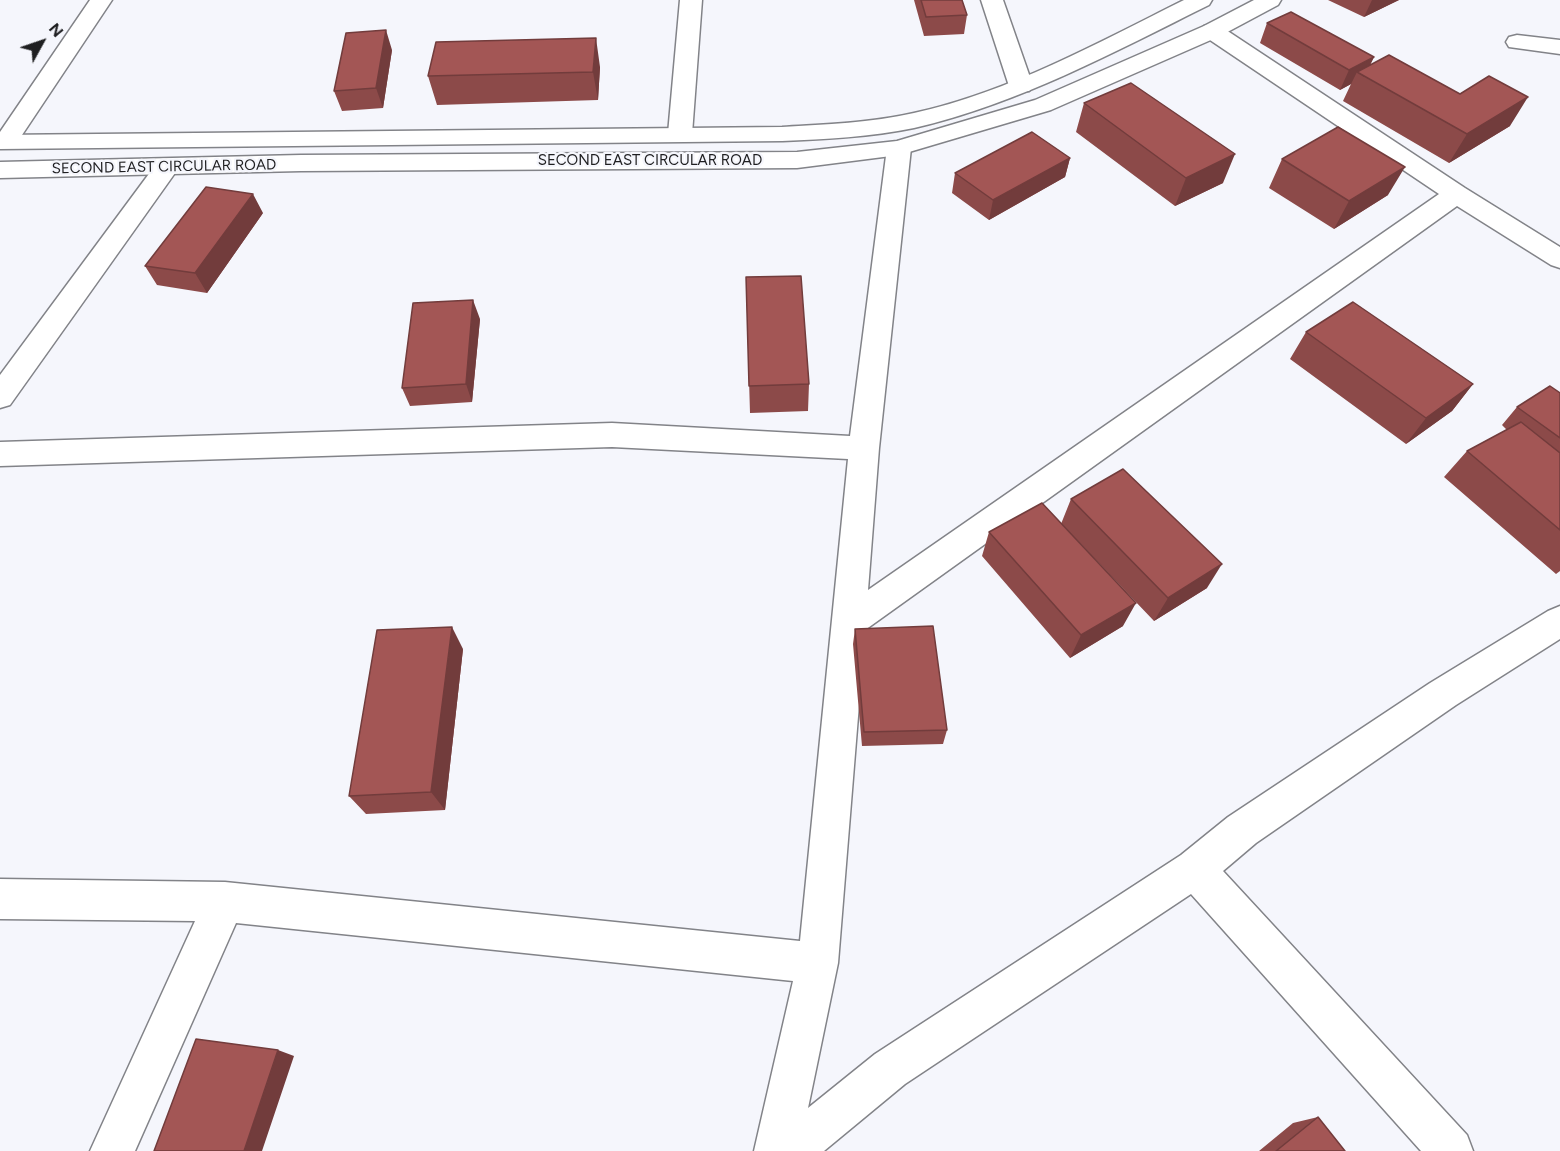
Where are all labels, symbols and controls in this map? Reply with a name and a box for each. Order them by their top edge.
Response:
north arrow [12,12,72,72]
text: N [45,19,67,41]
street label: SECOND EAST CIRCULAR ROAD [538,152,762,170]
street label: SECOND EAST CIRCULAR ROAD [52,156,276,178]

